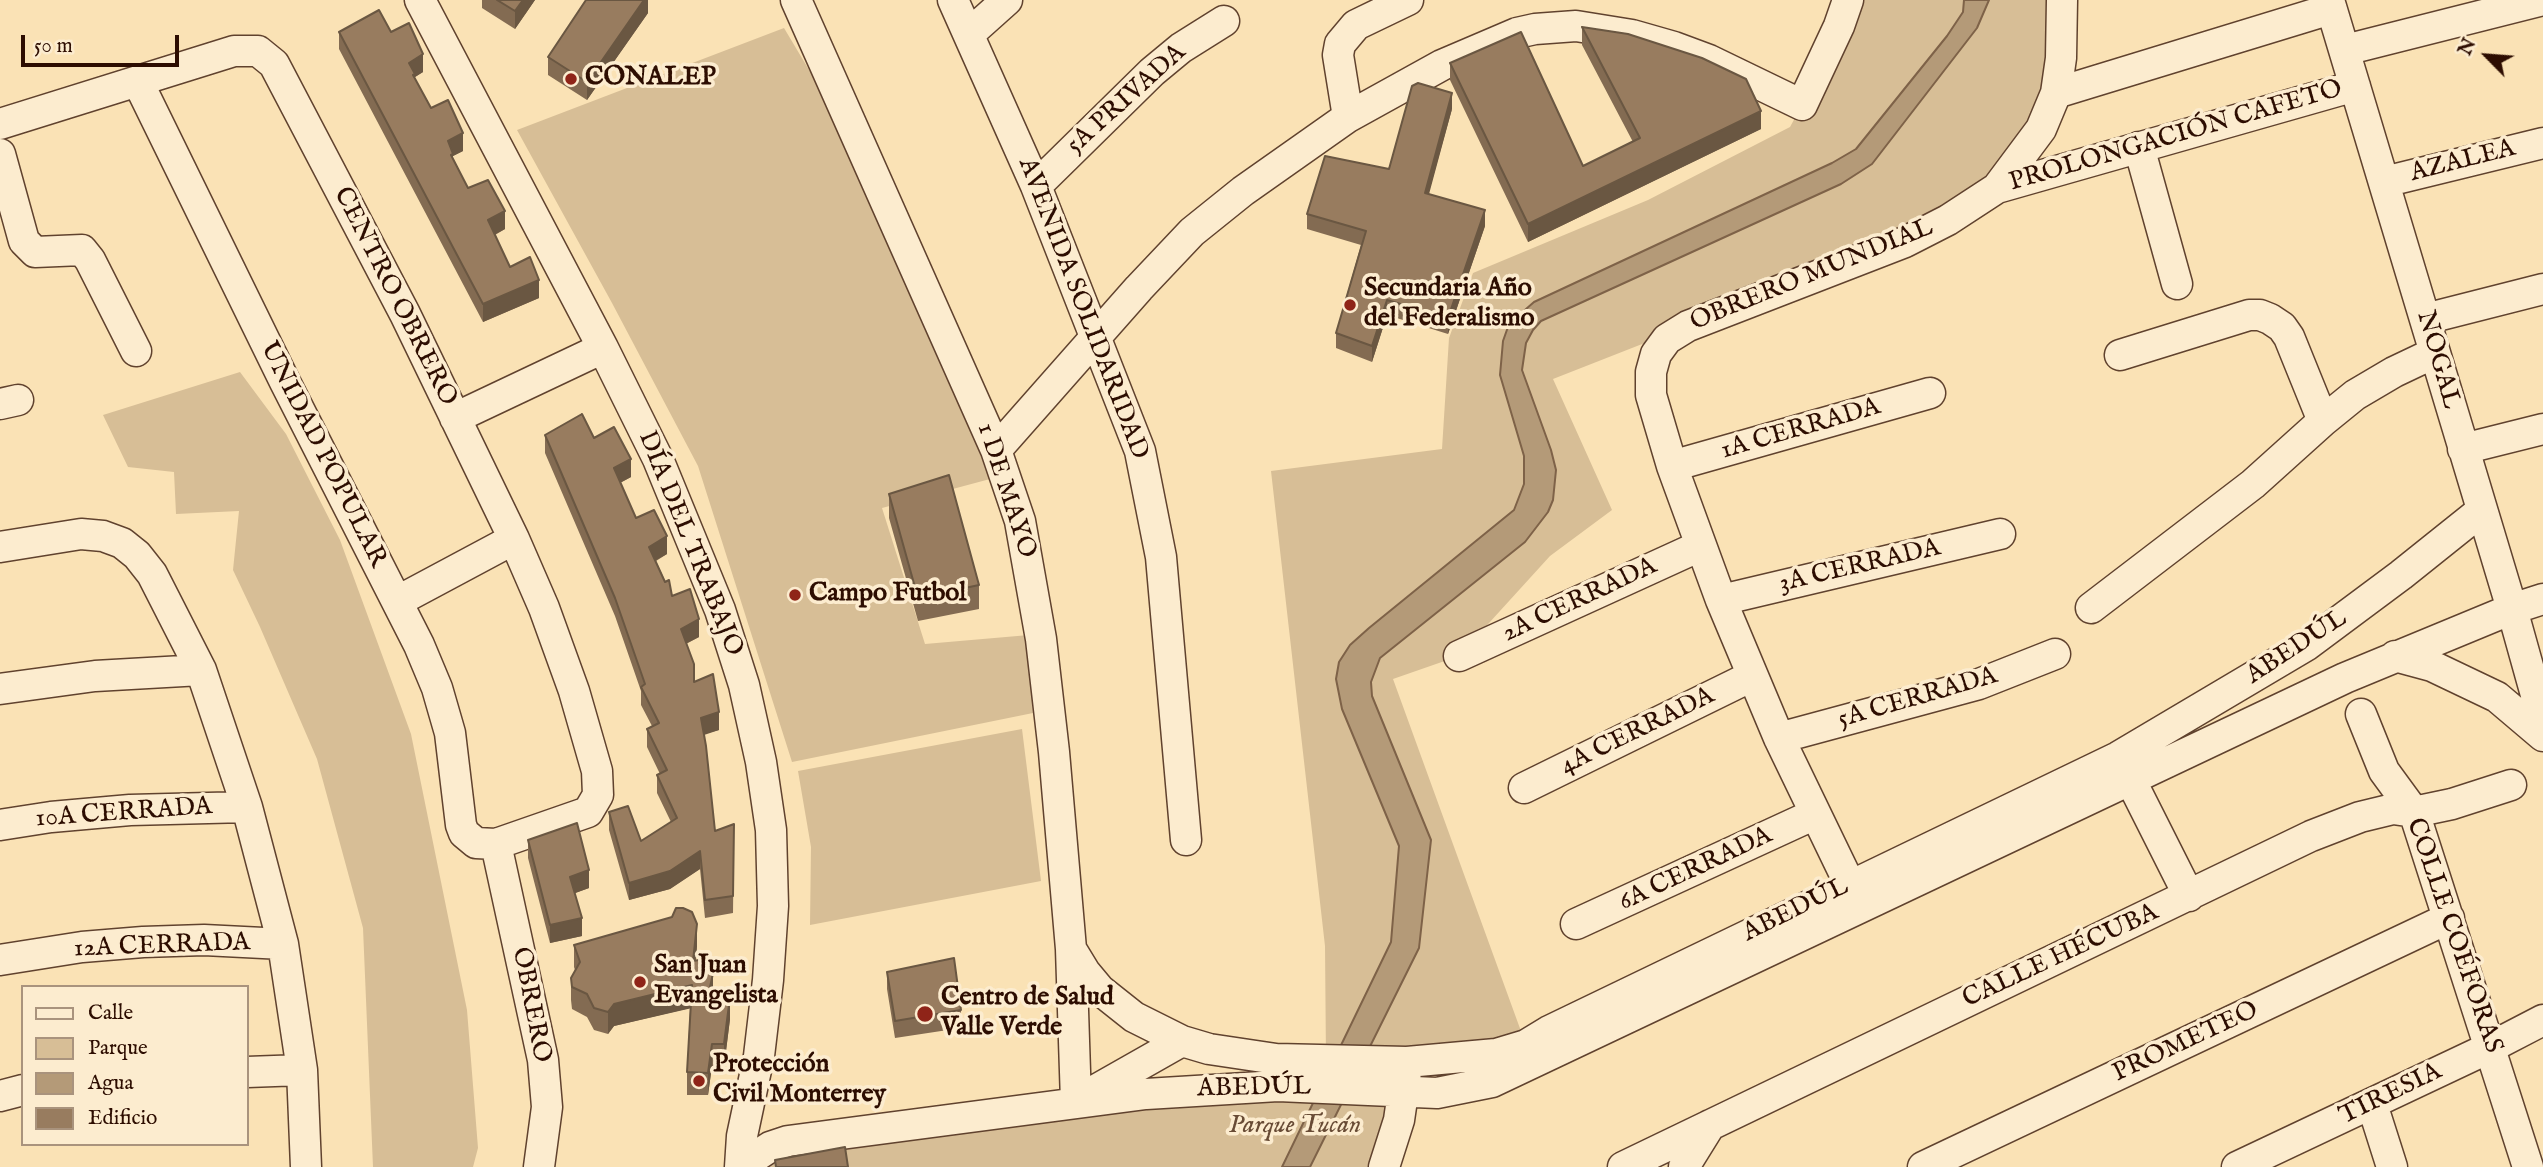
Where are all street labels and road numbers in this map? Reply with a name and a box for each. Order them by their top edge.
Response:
street label: 5A PRIVADA [1061,38,1193,162]
street label: PROLONGACIÓN CAFETO [2006,74,2346,200]
street label: AZALEA [2407,134,2519,190]
street label: AVENIDA SOLIDARIDAD [1010,154,1154,464]
street label: CENTRO OBRERO [325,182,463,412]
street label: OBRERO MUNDIAL [1686,213,1938,339]
street label: NOGAL [2408,308,2466,412]
street label: UNIDAD POPULAR [252,337,392,573]
street label: 1A CERRADA [1718,392,1884,468]
street label: 1 DE MAYO [968,419,1042,563]
street label: DÍA DEL TRABAJO [630,427,748,661]
street label: 3A CERRADA [1776,533,1944,601]
street label: 2A CERRADA [1498,552,1662,650]
street label: ABEDÚL [2241,604,2353,692]
street label: 5A CERRADA [1835,661,2001,737]
street label: 4A CERRADA [1556,681,1720,783]
street label: 10A CERRADA [35,792,213,836]
street label: COLLE COÉFORAS [2398,814,2508,1058]
street label: 6A CERRADA [1614,821,1778,919]
street label: ABEDÚL [1738,872,1854,950]
street label: CALLE HÉCUBA [1958,898,2164,1016]
street label: 12A CERRADA [73,928,251,966]
street label: OBRERO [504,945,556,1065]
street label: PROMETEO [2108,996,2264,1090]
street label: TIRESIA [2335,1057,2447,1133]
street label: ABEDÚL [1197,1072,1311,1106]

